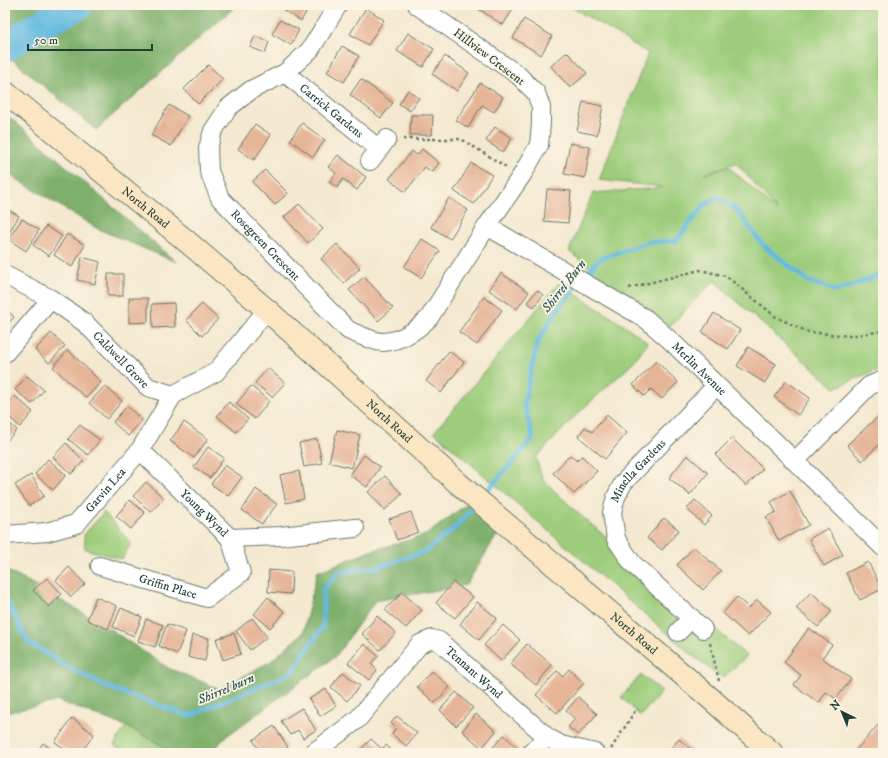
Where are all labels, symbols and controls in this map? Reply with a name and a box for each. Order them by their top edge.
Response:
street label: Hillview Crescent [450,25,528,89]
scale bar [28,26,152,52]
text: 50 m [34,33,58,48]
street label: Carrick Gardens [297,80,367,141]
street label: North Road [119,183,173,232]
street label: Rosegreen Crescent [228,206,304,284]
water label: Shirrel Burn [538,256,590,316]
street label: Caldwell Grove [90,328,152,391]
street label: Merlin Avenue [669,339,730,398]
street label: North Road [363,396,416,446]
street label: Minella Gardens [607,436,669,505]
street label: Garvin Lea [82,464,129,515]
street label: Young Wynd [177,486,232,540]
street label: Griffin Place [137,571,199,602]
street label: North Road [607,609,661,658]
street label: Tennant Wynd [442,643,506,702]
water label: Shirrel burn [194,670,257,708]
north arrow [822,692,862,732]
text: N [828,697,844,714]

